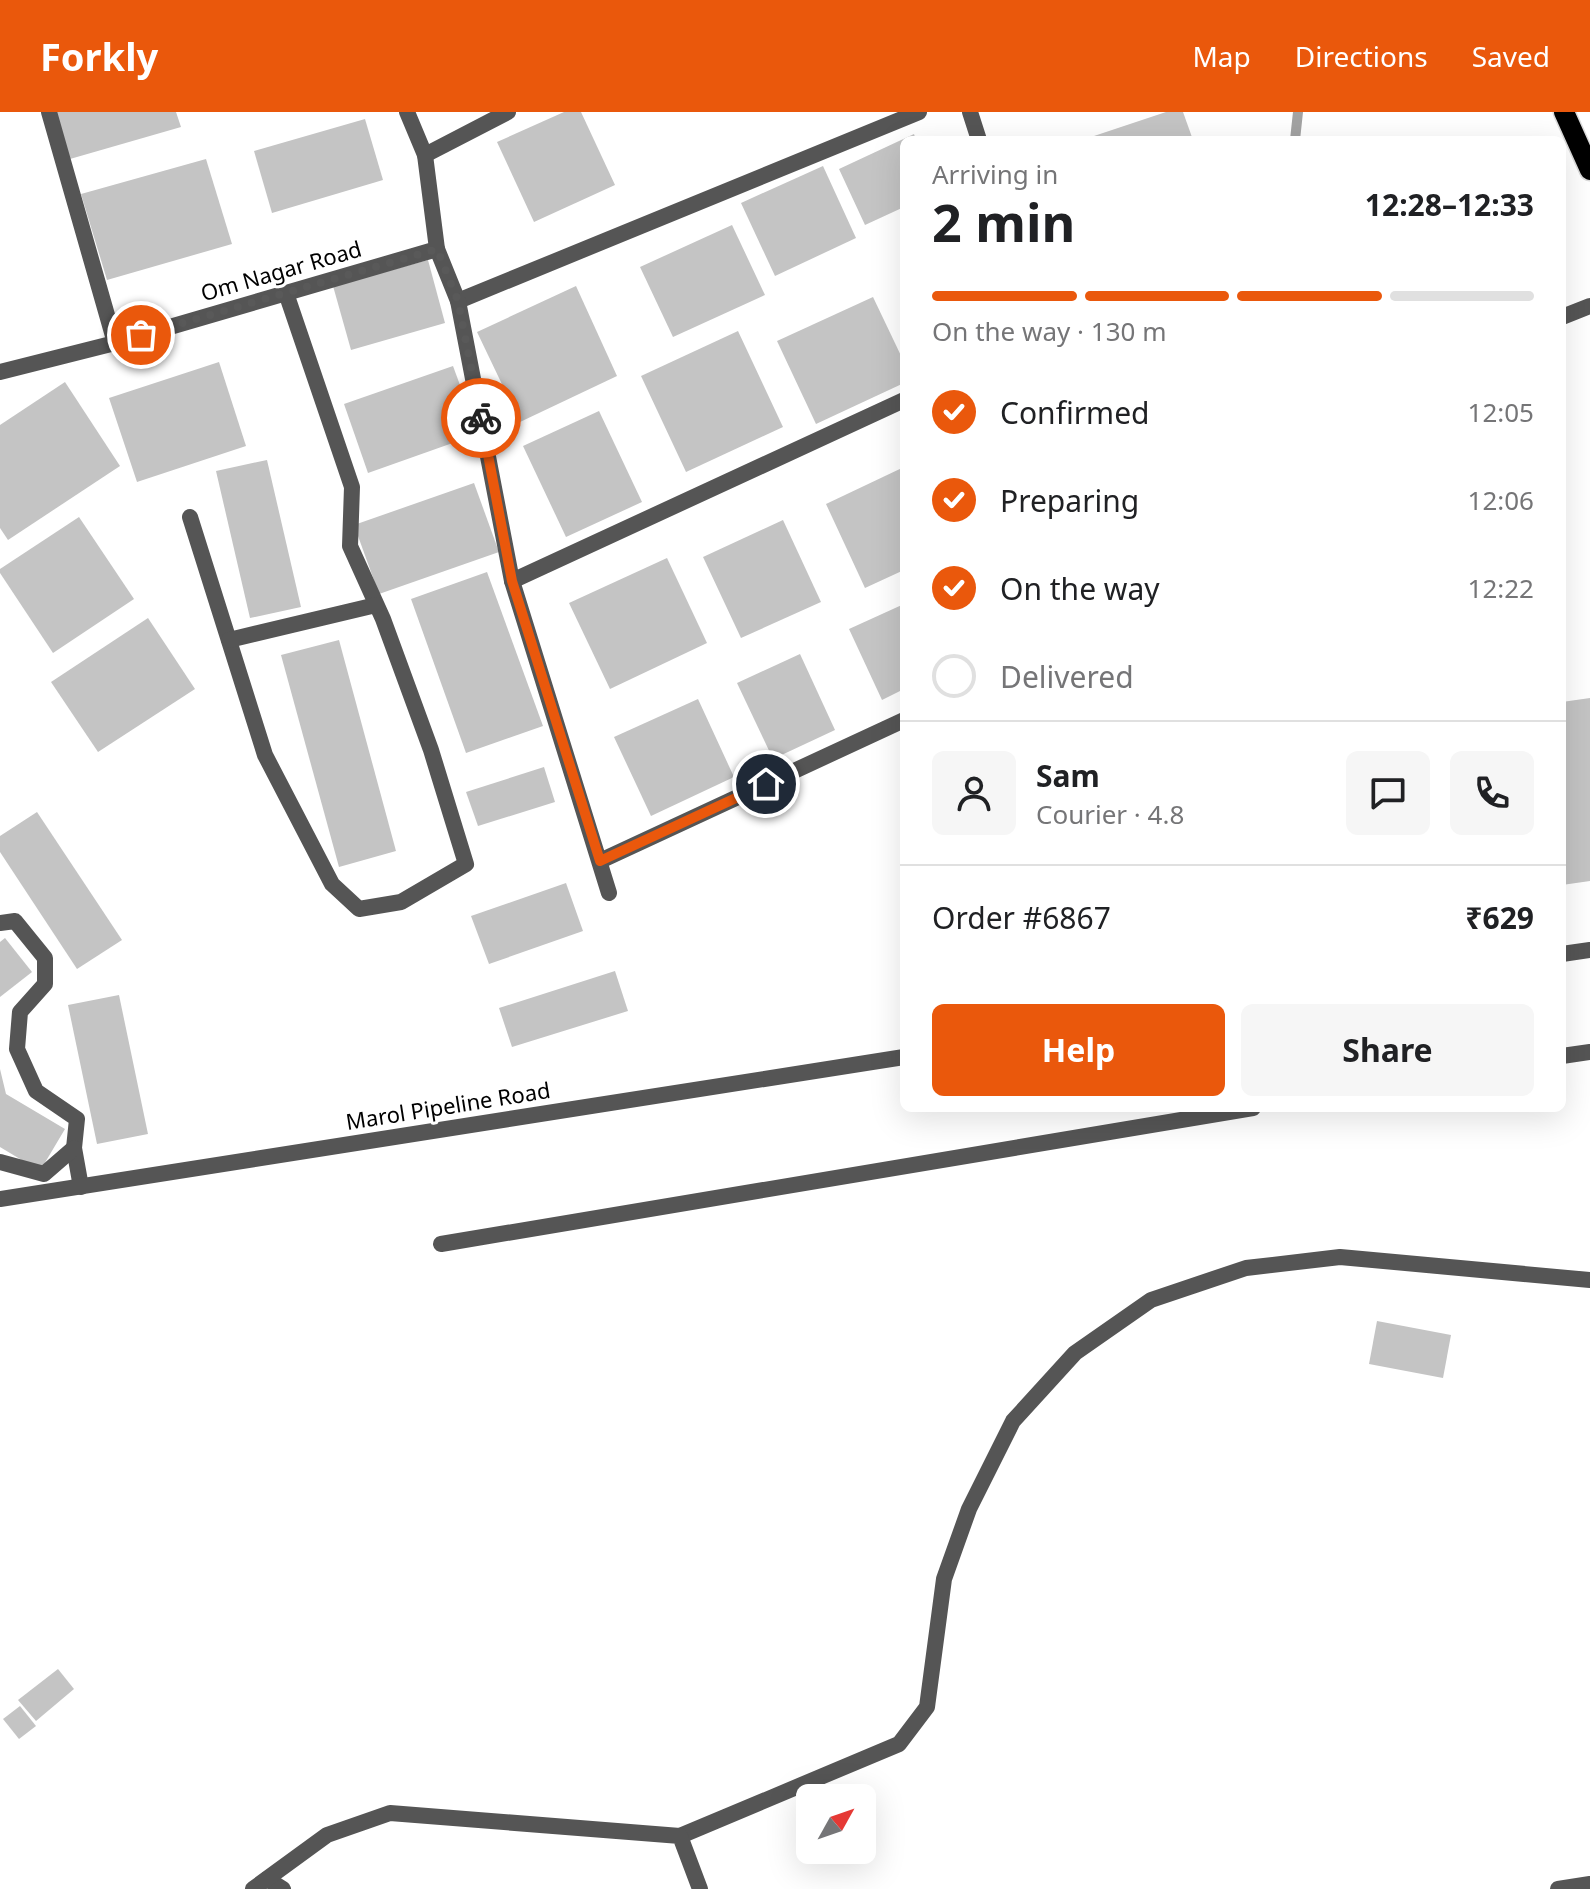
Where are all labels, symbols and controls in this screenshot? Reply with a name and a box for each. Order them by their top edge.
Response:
text: Forkly [40,30,158,82]
text: Map [1192,37,1251,75]
text: Directions [1295,37,1428,75]
text: Saved [1472,37,1550,75]
text: Arriving in [932,156,1058,192]
text: 12:28–12:33 [1365,184,1534,225]
text: 2 min [932,186,1075,257]
street label: Om Nagar Road [197,233,365,307]
pin [107,301,175,369]
icon: bag [119,313,163,357]
text: On the way · 130 m [932,313,1166,349]
courier [441,378,521,458]
icon: check [932,390,976,434]
text: Confirmed [1000,392,1150,433]
text: 12:05 [1468,394,1534,430]
icon: bike [459,396,503,440]
icon: check [932,478,976,522]
text: Preparing [1000,480,1139,521]
text: 12:06 [1468,482,1534,518]
icon: check [932,566,976,610]
text: On the way [1000,568,1160,609]
text: 12:22 [1468,570,1534,606]
text: Delivered [1000,656,1134,697]
pin [732,750,800,818]
button: person [932,751,1016,835]
button: chat [1346,751,1430,835]
button: phone [1450,751,1534,835]
text: Sam [1036,755,1100,796]
icon: home [744,762,788,806]
text: Courier · 4.8 [1036,796,1184,832]
text: Order #6867 [932,897,1111,938]
text: ₹629 [1465,897,1534,938]
button: Help [932,1004,1225,1096]
button: Share [1241,1004,1534,1096]
street label: Marol Pipeline Road [344,1074,552,1136]
north arrow [796,1784,876,1864]
map controls [796,1784,876,1864]

